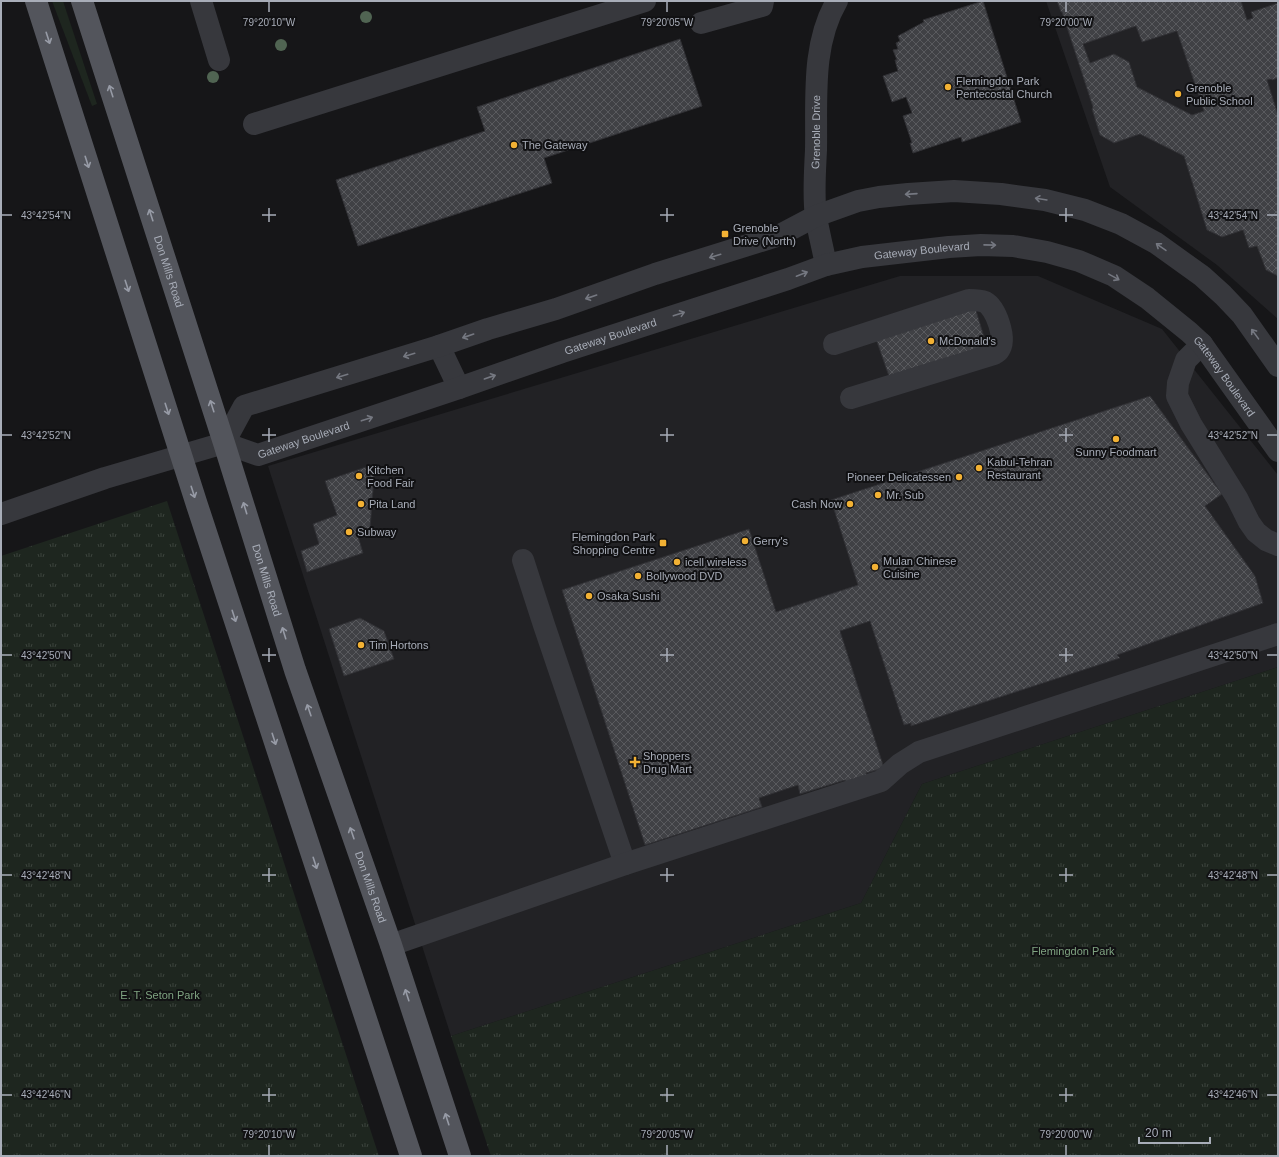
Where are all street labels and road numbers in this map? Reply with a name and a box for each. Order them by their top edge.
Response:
street label: Grenoble Drive [809,95,822,169]
street label: Don Mills Road [152,234,186,309]
street label: Gateway Boulevard [873,240,970,262]
street label: Gateway Boulevard [563,316,658,357]
street label: Gateway Boulevard [1191,334,1257,419]
street label: Gateway Boulevard [256,419,351,461]
street label: Don Mills Road [250,543,284,618]
street label: Don Mills Road [353,850,389,924]

